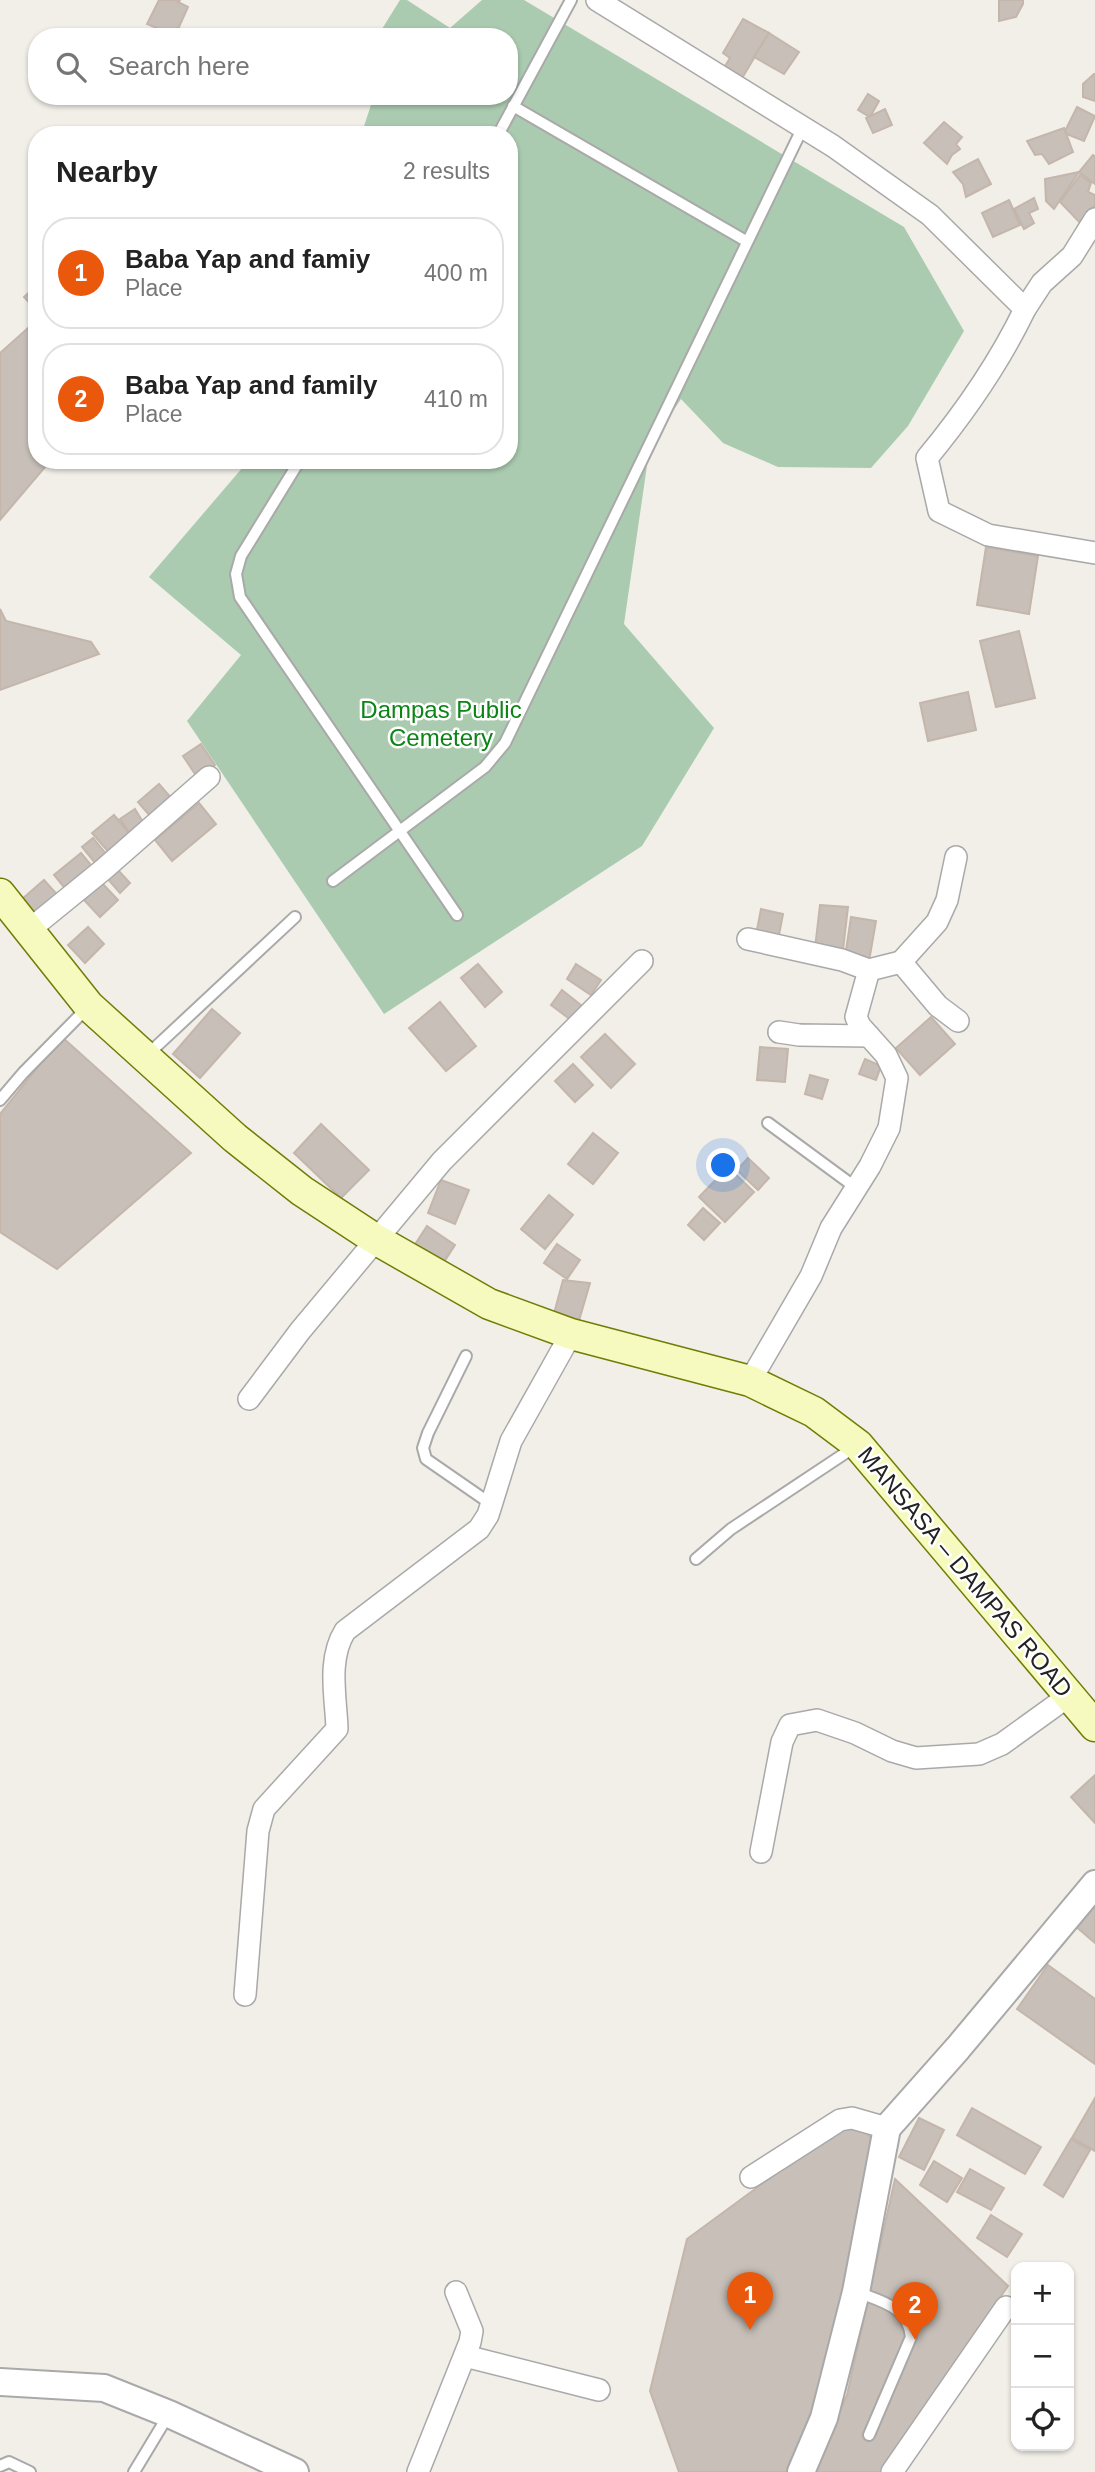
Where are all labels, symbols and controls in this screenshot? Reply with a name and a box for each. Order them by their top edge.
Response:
search box [28,28,518,105]
icon: search [52,48,90,86]
text: Search here [108,51,250,81]
text: Nearby [56,155,158,188]
text: 2 results [403,158,490,184]
text: Baba Yap and famiy [125,244,370,274]
text: 1 [75,260,87,286]
text: 400 m [424,260,488,286]
text: Place [125,275,183,301]
text: Baba Yap and family [125,370,377,400]
text: 2 [75,386,87,412]
text: 410 m [424,386,488,412]
text: Place [125,401,183,427]
park label: Dampas Public Cemetery [360,696,522,751]
your location [706,1148,740,1182]
street label: MANSASA – DAMPAS ROAD [853,1441,1078,1702]
map controls [1011,2262,1074,2451]
button: + [1011,2262,1074,2325]
pin: 1 [727,2272,773,2330]
pin: 2 [892,2282,938,2340]
button: − [1011,2325,1074,2388]
button: locate [1011,2388,1074,2451]

